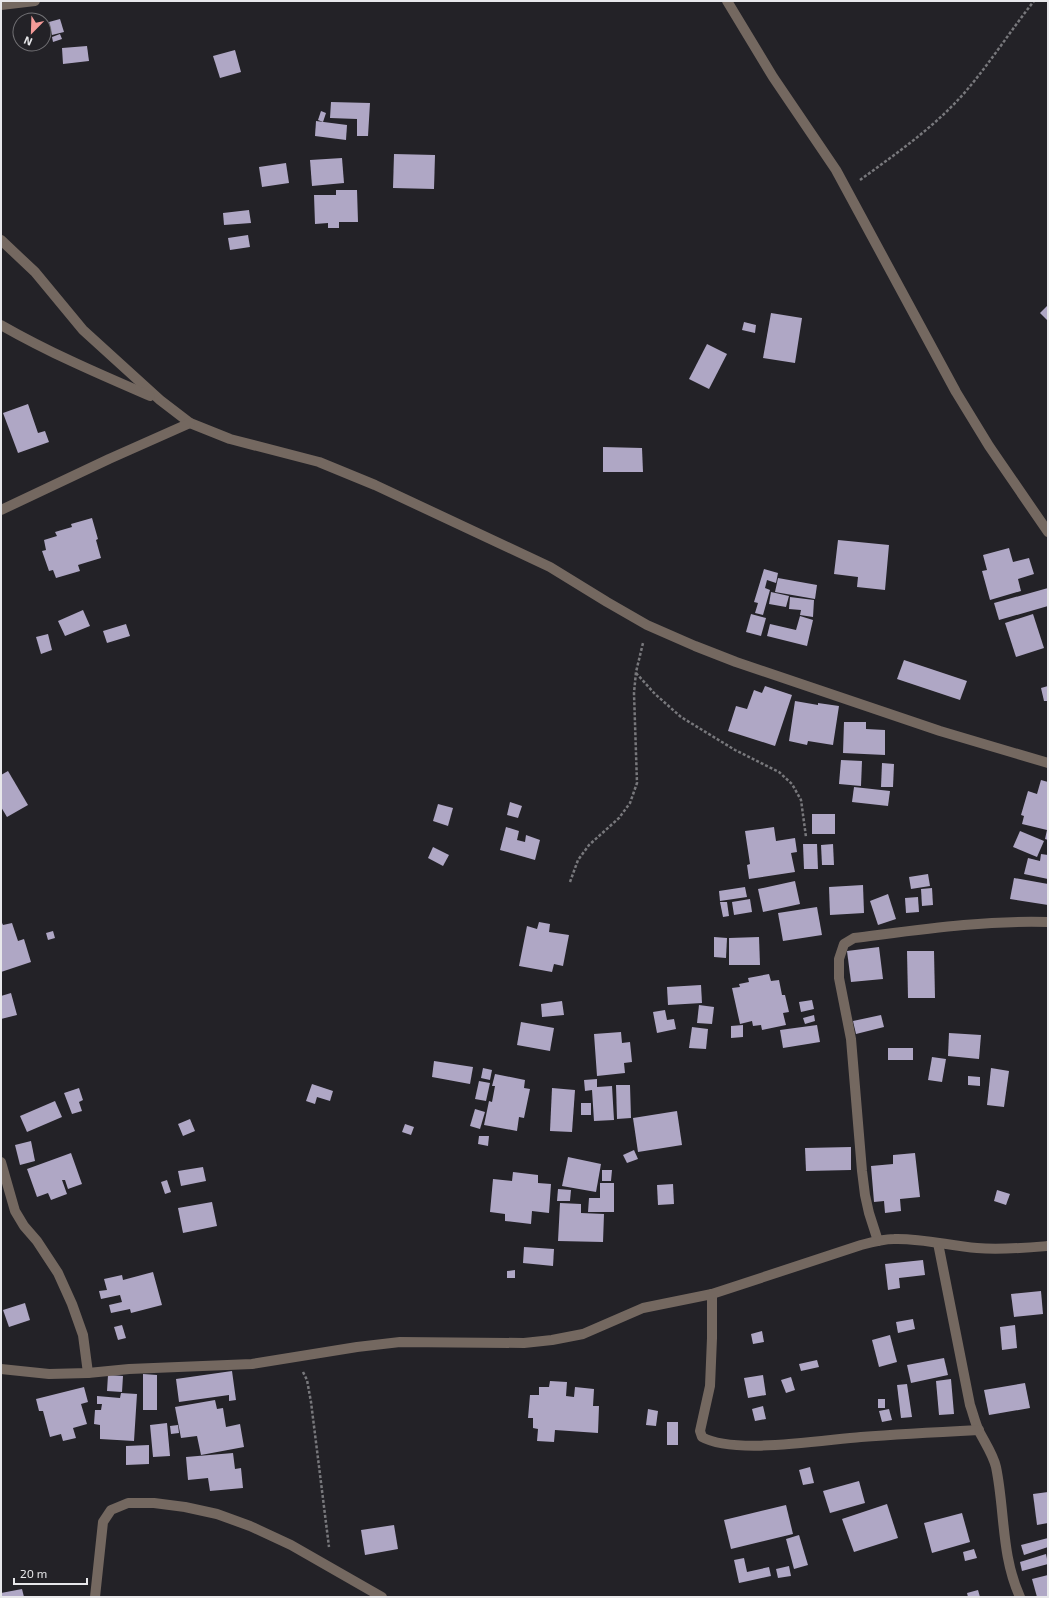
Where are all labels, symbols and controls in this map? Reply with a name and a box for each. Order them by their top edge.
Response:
north arrow [12,12,52,52]
text: N [22,34,34,49]
scale bar [14,1560,87,1586]
text: 20 m [20,1566,47,1580]

